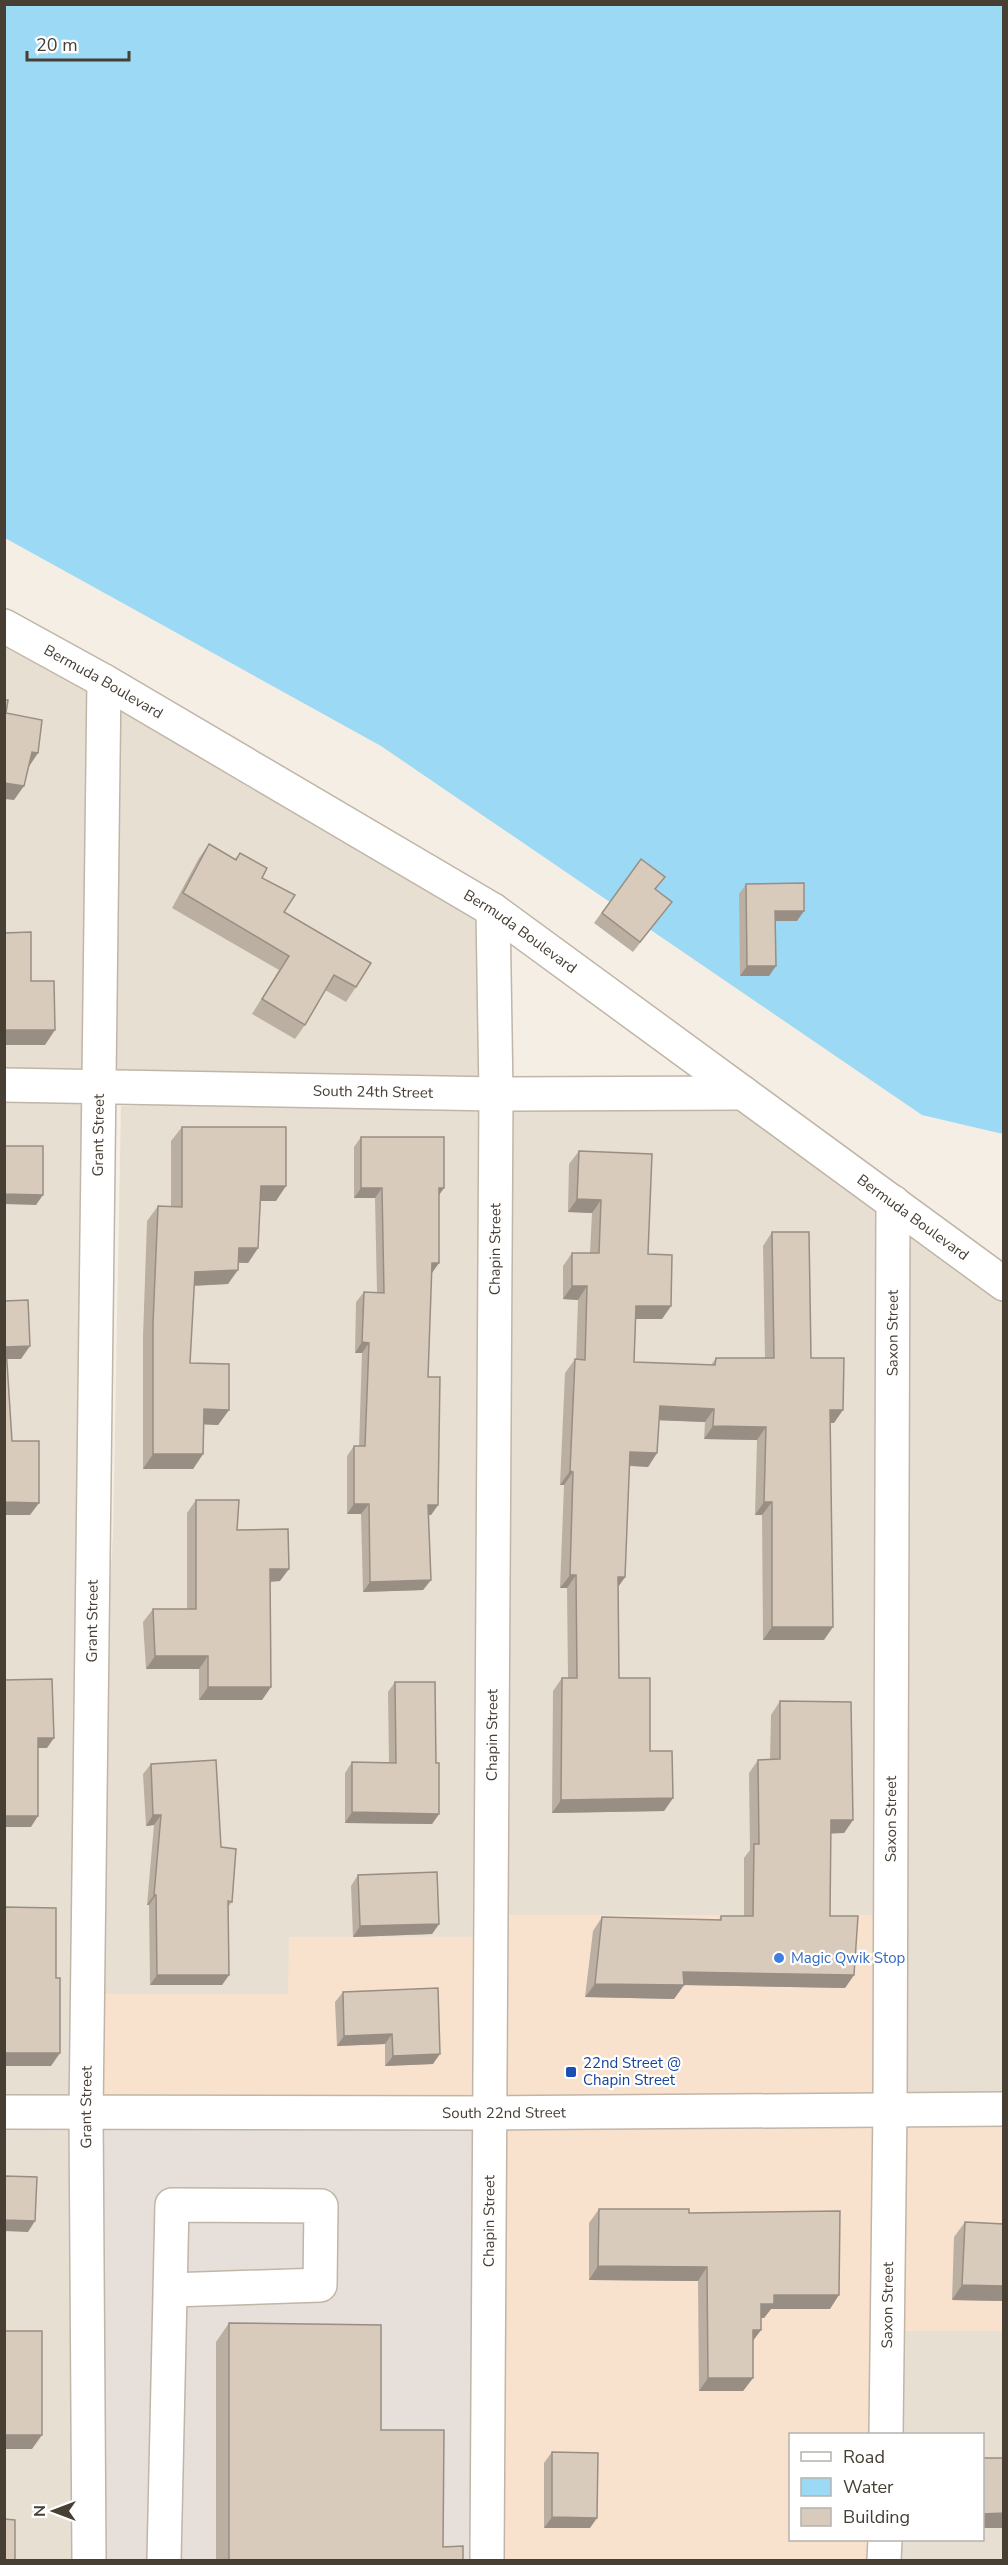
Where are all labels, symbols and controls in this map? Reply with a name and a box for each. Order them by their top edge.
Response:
scale bar [27,24,129,62]
text: 20 m [36,33,78,57]
street label: Bermuda Boulevard [40,640,167,724]
street label: Bermuda Boulevard [460,885,581,978]
street label: South 24th Street [313,1081,434,1103]
street label: Grant Street [88,1093,109,1177]
street label: Bermuda Boulevard [853,1170,973,1265]
street label: Chapin Street [485,1202,505,1295]
street label: Saxon Street [882,1289,903,1376]
street label: Grant Street [82,1579,103,1663]
street label: Chapin Street [482,1688,502,1781]
street label: Saxon Street [881,1775,901,1862]
place label: Magic Qwik Stop [791,1948,906,1968]
marker: Magic Qwik Stop [772,1951,786,1965]
place label: 22nd Street @ Chapin Street [583,2053,681,2090]
street label: Grant Street [76,2065,97,2148]
marker: 22nd Street @ Chapin Street [564,2065,578,2079]
street label: South 22nd Street [442,2102,567,2123]
street label: Chapin Street [479,2174,499,2267]
street label: Saxon Street [877,2261,898,2348]
legend [789,2433,984,2541]
text: Road [843,2445,885,2469]
text: Water [843,2475,894,2499]
north arrow [24,2481,84,2541]
text: N [29,2505,51,2517]
text: Building [843,2505,910,2529]

